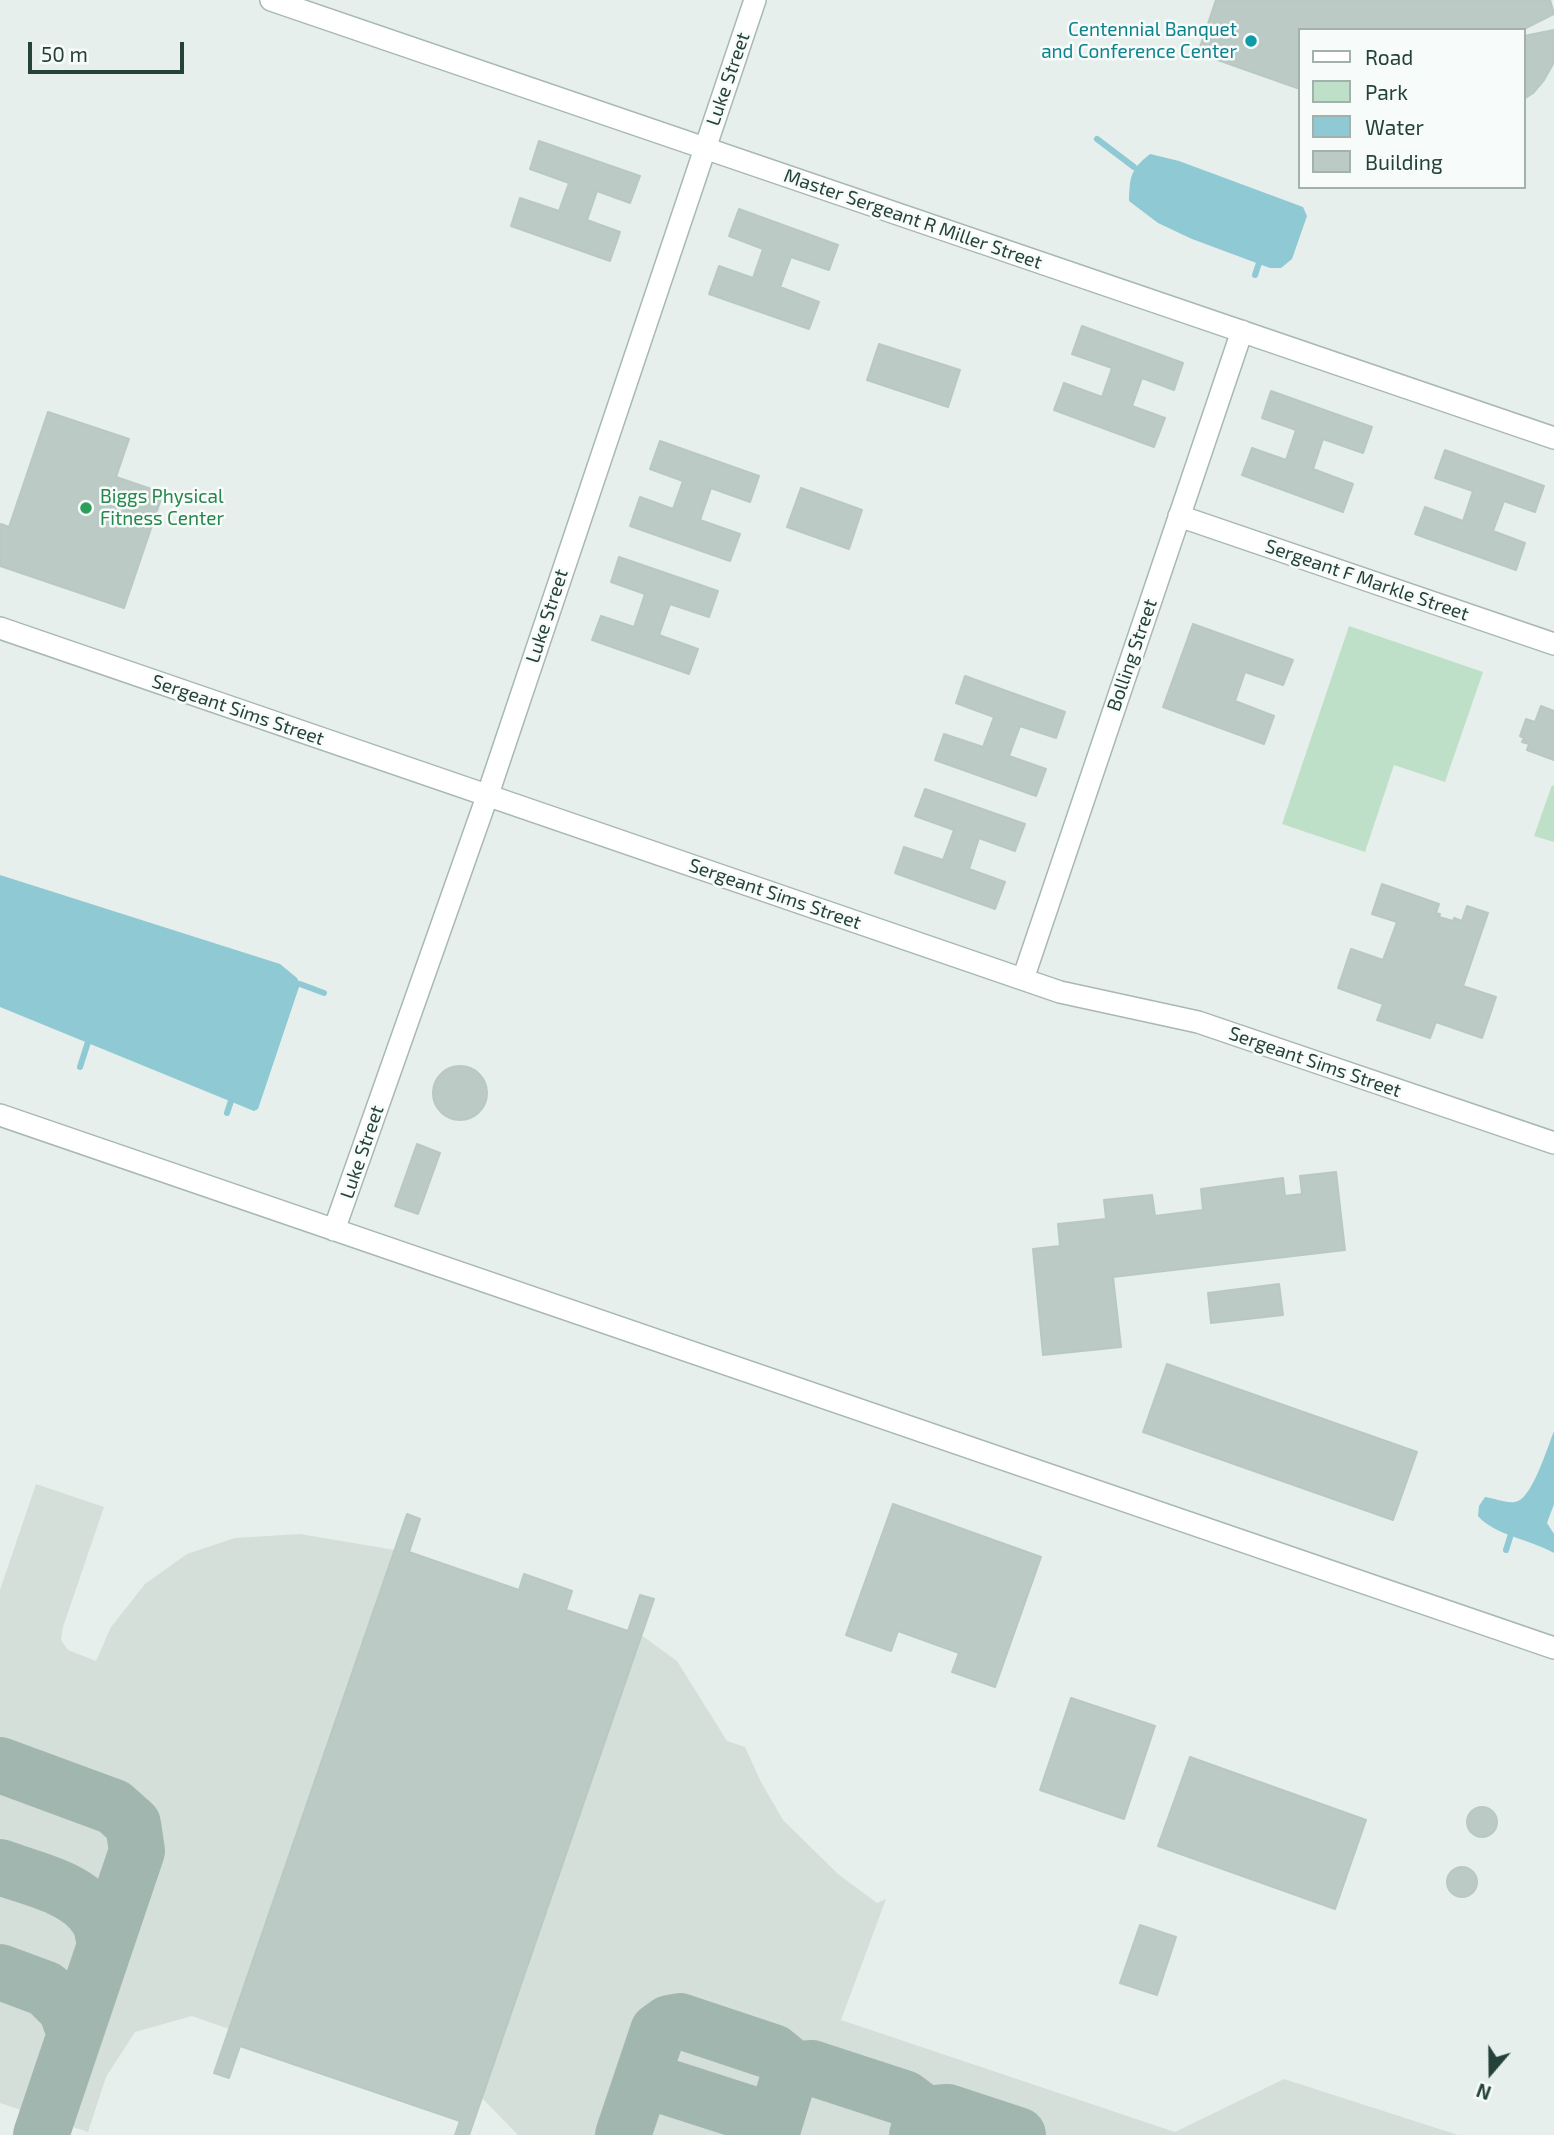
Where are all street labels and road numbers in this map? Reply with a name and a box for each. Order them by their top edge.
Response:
street label: Luke Street [701,29,755,129]
street label: Master Sergeant R Miller Street [781,164,1045,274]
street label: Sergeant F Markle Street [1262,534,1472,626]
street label: Luke Street [521,566,573,666]
street label: Bolling Street [1102,596,1162,714]
street label: Sergeant Sims Street [149,670,327,750]
street label: Sergeant Sims Street [686,854,864,934]
street label: Sergeant Sims Street [1226,1022,1404,1102]
street label: Luke Street [335,1102,389,1202]

